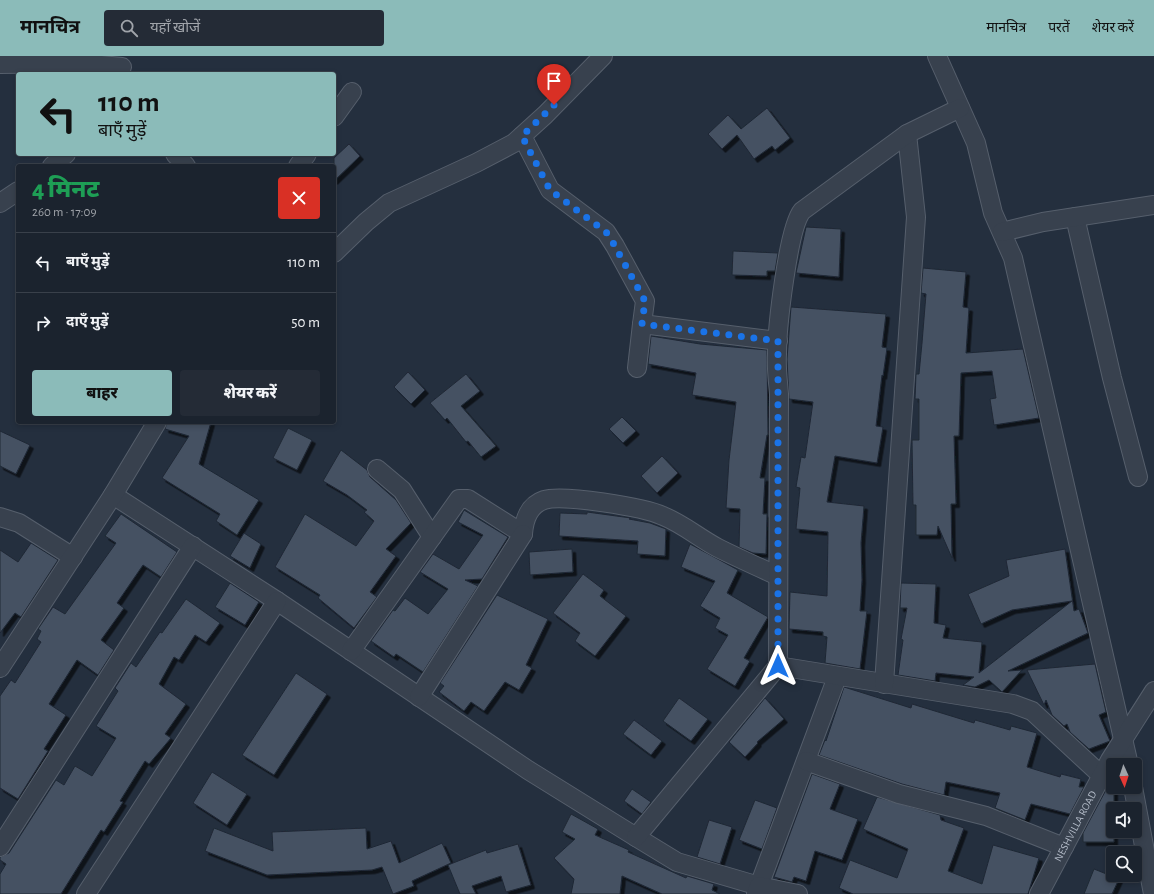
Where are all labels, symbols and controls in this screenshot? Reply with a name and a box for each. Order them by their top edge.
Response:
search box [104,10,384,46]
icon: search [118,17,140,39]
text: मानचित्र [20,18,80,37]
text: यहाँ खोजें [150,20,200,35]
text: मानचित्र [986,21,1026,35]
text: परतें [1048,21,1070,35]
text: शेयर करें [1092,21,1134,35]
pin [537,64,571,105]
icon: arrive [543,70,565,92]
icon: left [32,88,84,140]
text: 110 m [98,89,160,117]
text: बाएँ मुड़ें [98,122,146,140]
button: close [278,177,320,219]
text: 4 मिनट [32,178,100,202]
text: 260 m · 17:09 [32,206,97,219]
icon: left [32,252,54,274]
text: बाएँ मुड़ें [66,254,109,269]
text: 110 m [287,255,320,270]
icon: right [32,312,54,334]
text: दाएँ मुड़ें [66,314,109,329]
text: 50 m [291,315,320,330]
button: बाहर [32,370,172,416]
button: शेयर करें [180,370,320,416]
position arrow [757,645,799,687]
north arrow [1106,758,1142,794]
map controls [1106,758,1142,882]
street label: NESHVILLA ROAD [1052,789,1098,863]
button: sound [1106,802,1142,838]
button: search [1106,846,1142,882]

